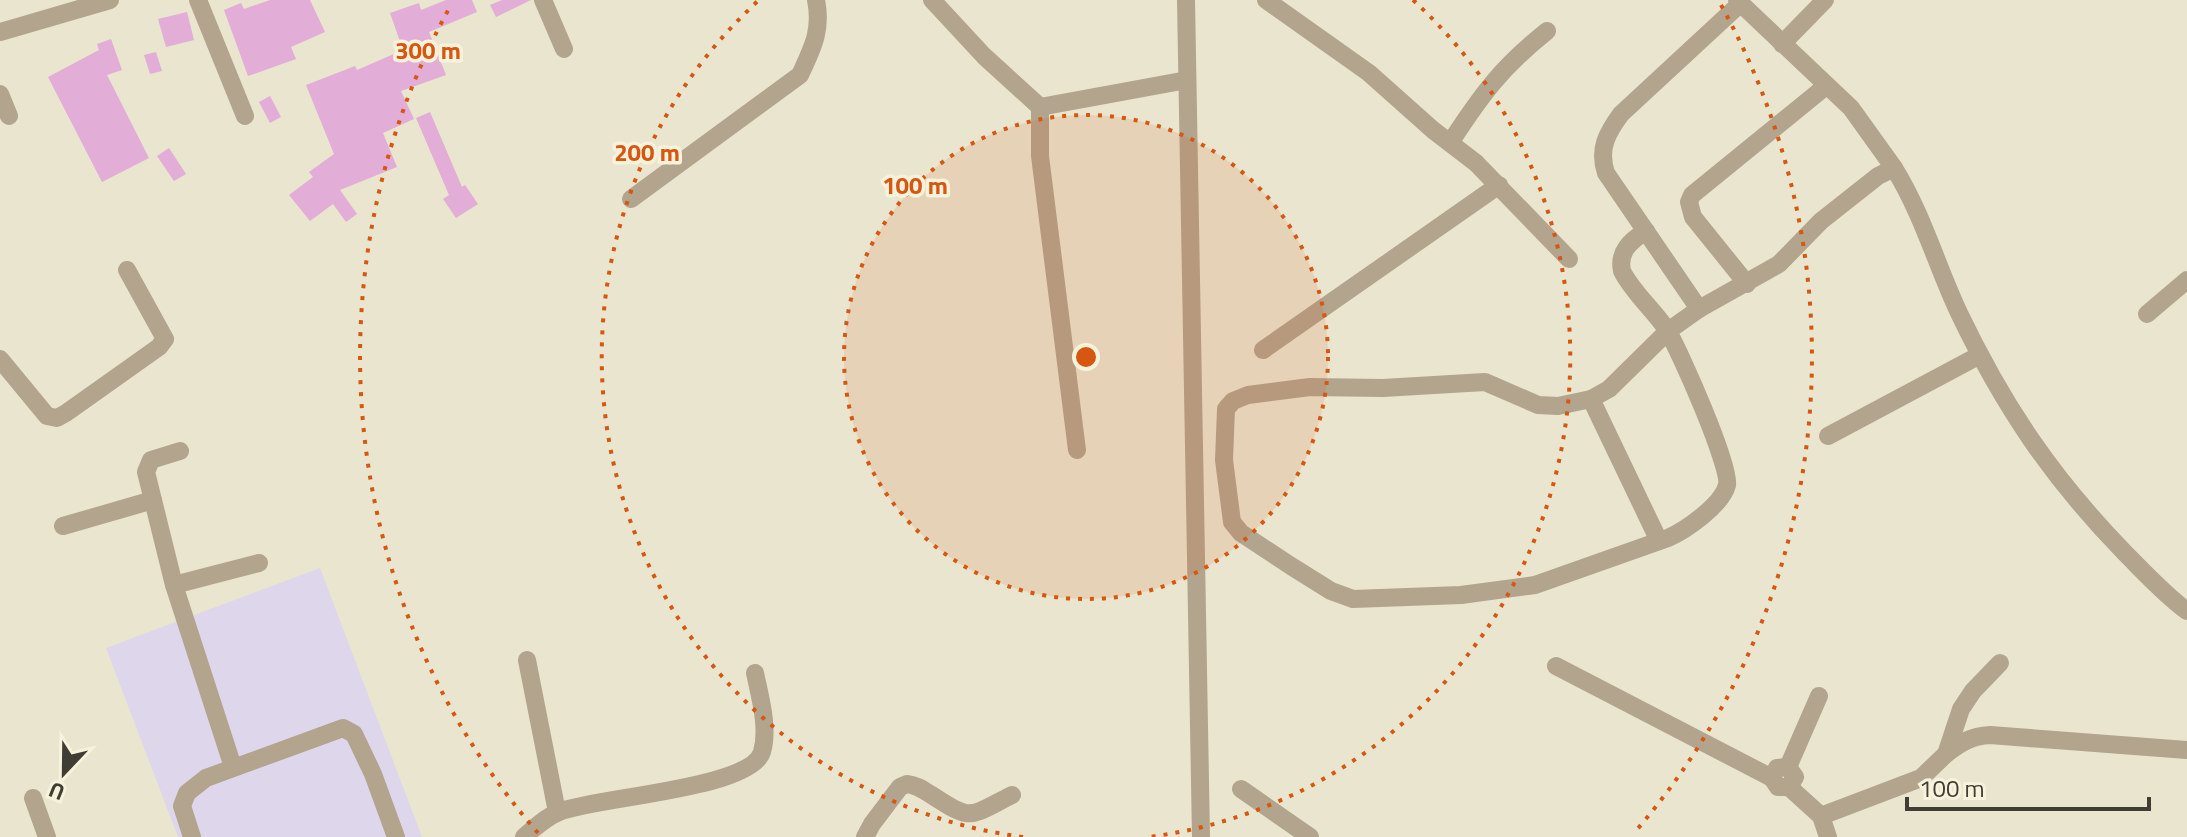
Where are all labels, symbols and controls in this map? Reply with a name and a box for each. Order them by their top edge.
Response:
text: 300 m [395,32,461,68]
text: 200 m [614,134,680,170]
text: 100 m [882,167,948,203]
centre of rings [1072,343,1100,371]
north arrow [24,733,104,813]
scale bar [1907,761,2149,811]
text: 100 m [1919,770,1985,806]
text: U [43,773,70,810]

